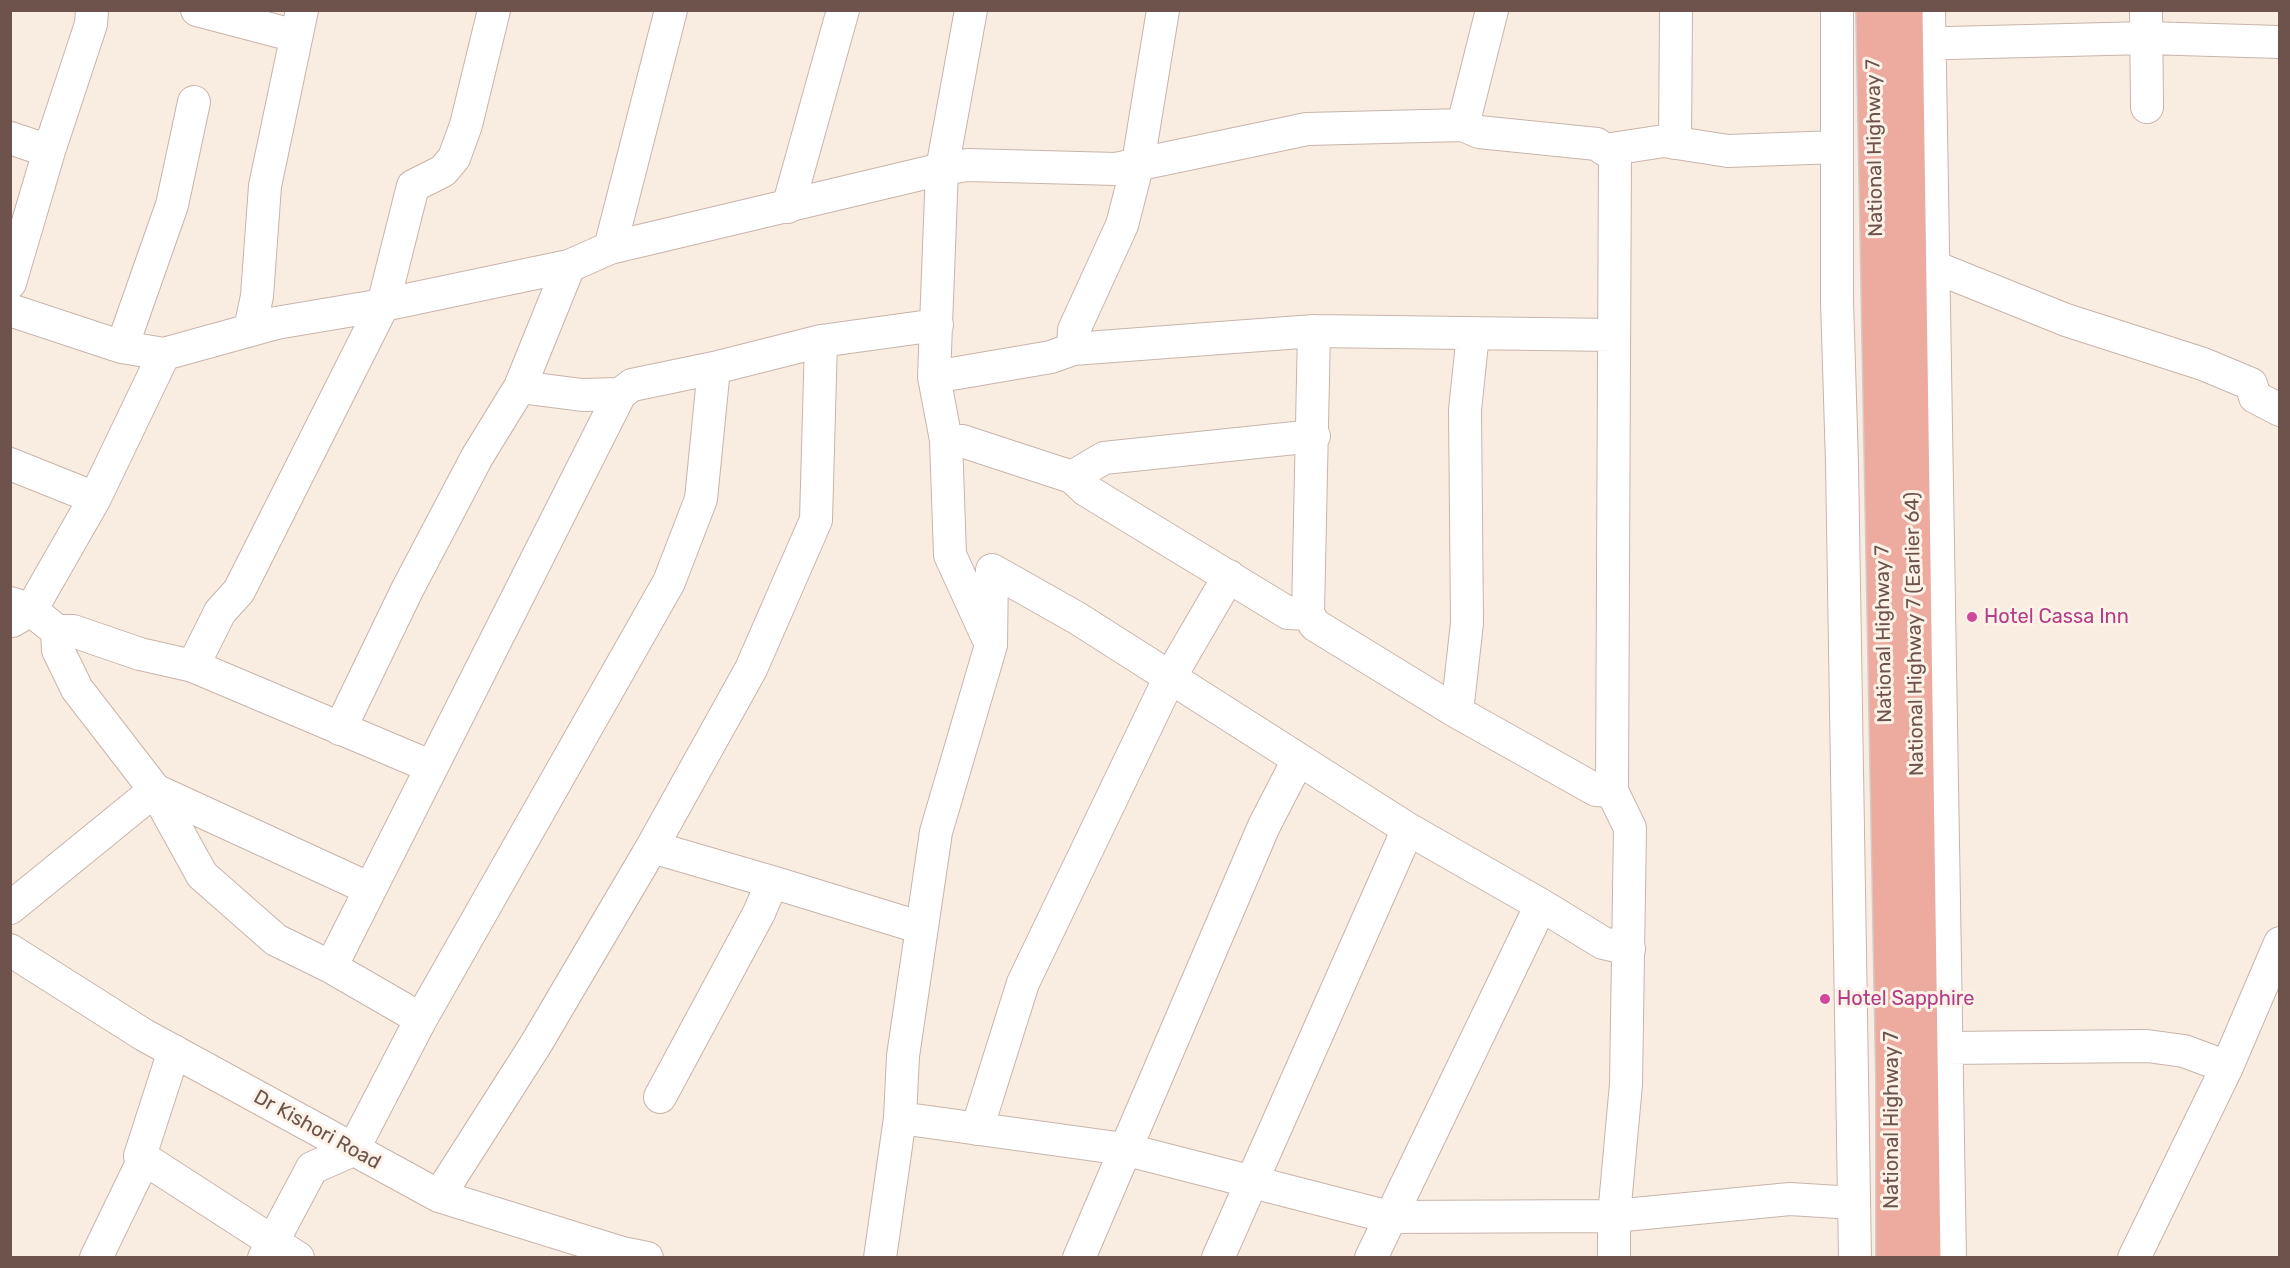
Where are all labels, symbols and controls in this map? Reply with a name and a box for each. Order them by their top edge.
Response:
street label: National Highway 7 [1861,59,1889,237]
street label: National Highway 7 (Earlier 64) [1901,492,1929,776]
street label: National Highway 7 [1870,545,1898,723]
place label: Hotel Cassa Inn [1984,605,2129,629]
marker: Hotel Cassa Inn [1965,610,1979,624]
place label: Hotel Sapphire [1837,987,1974,1011]
marker: Hotel Sapphire [1818,992,1832,1006]
street label: National Highway 7 [1880,1031,1904,1209]
street label: Dr Kishori Road [249,1085,385,1175]

